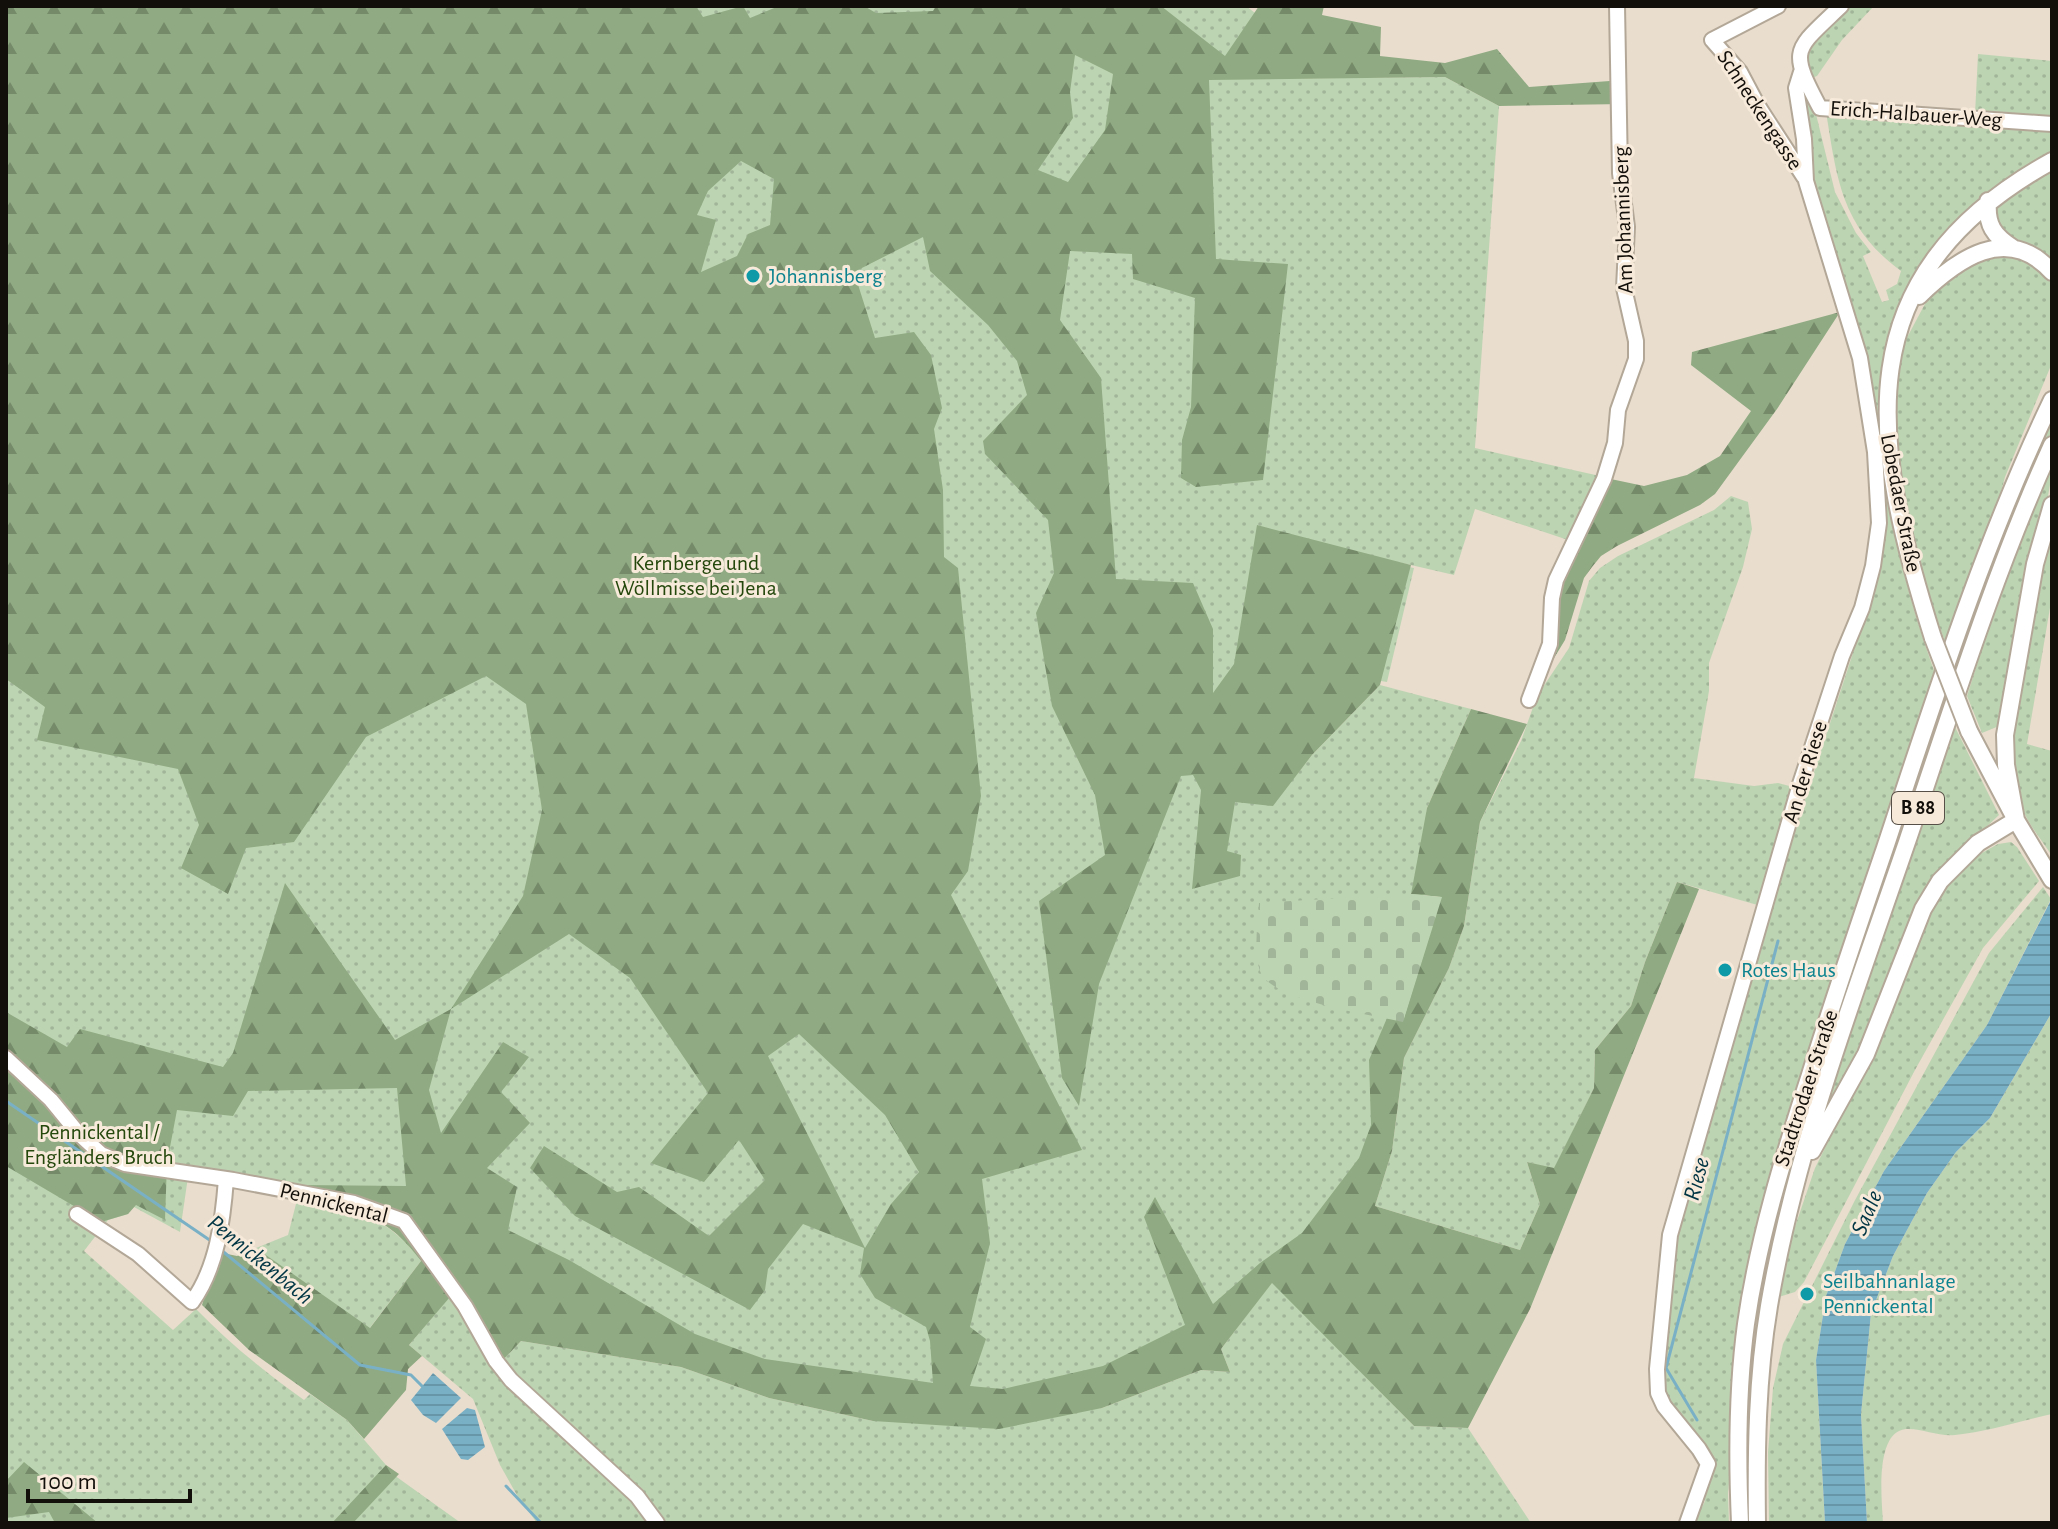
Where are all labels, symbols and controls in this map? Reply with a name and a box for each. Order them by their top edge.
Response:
street label: Schneckengasse [1713,46,1807,174]
street label: Erich-Halbauer-Weg [1829,97,2003,131]
street label: Am Johannisberg [1609,146,1637,294]
place label: Johannisberg [769,265,883,287]
marker: Johannisberg [744,267,762,285]
street label: Lobedaer Straße [1877,432,1925,574]
park label: Kernberge und Wöllmisse bei Jena [615,552,777,599]
street label: An der Riese [1779,718,1831,826]
road number: B 88 [1892,792,1944,824]
place label: Rotes Haus [1741,959,1836,981]
marker: Rotes Haus [1716,961,1734,979]
street label: Stadtrodaer Straße [1770,1007,1842,1169]
park label: Pennickental / Engländers Bruch [24,1121,174,1168]
water label: Riese [1680,1155,1714,1203]
street label: Pennickental [278,1179,390,1227]
water label: Saale [1847,1187,1887,1239]
water label: Pennickenbach [203,1211,317,1309]
place label: Seilbahnanlage Pennickental [1823,1270,1956,1317]
marker: Seilbahnanlage Pennickental [1798,1285,1816,1303]
scale bar [28,1453,190,1503]
text: 100 m [40,1470,97,1494]

